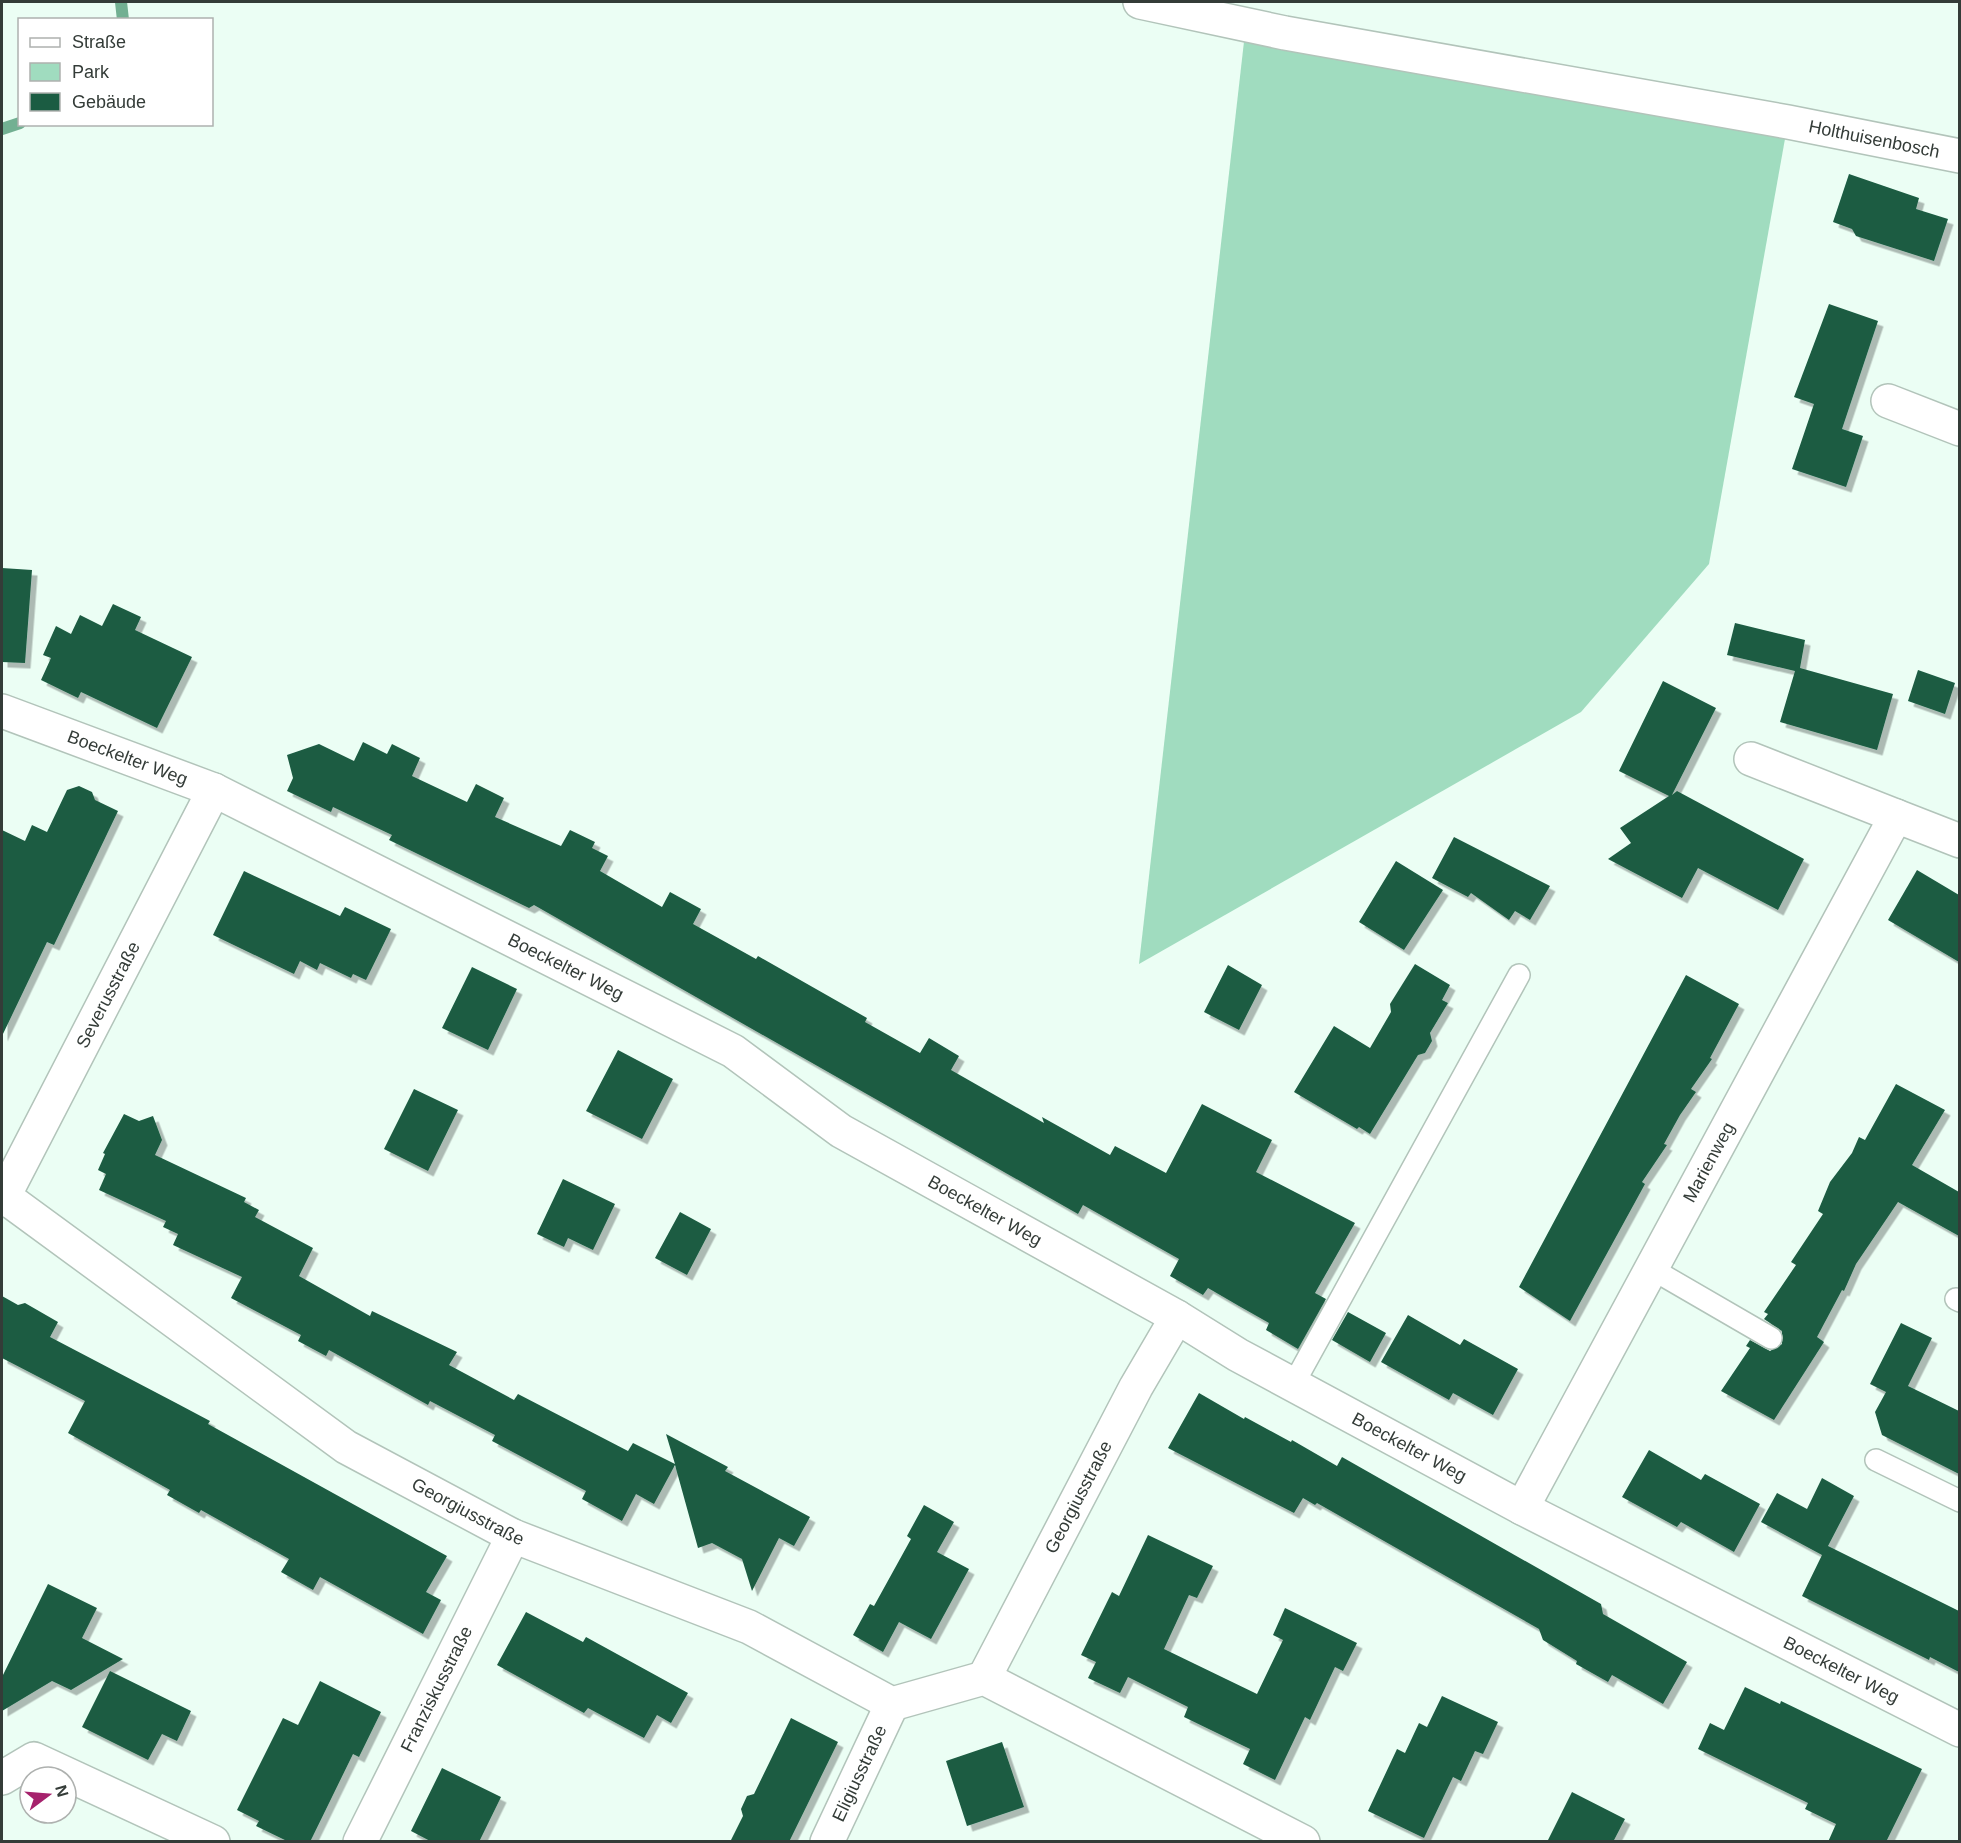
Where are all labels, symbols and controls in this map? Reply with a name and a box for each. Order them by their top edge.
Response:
legend [18,18,213,126]
text: Straße [72,32,126,52]
text: Park [72,62,110,82]
text: Gebäude [72,92,146,112]
street label: Holthuisenbosch [1807,116,1941,162]
street label: Boeckelter Weg [65,726,190,789]
street label: Boeckelter Weg [505,929,627,1004]
street label: Severusstraße [72,938,144,1051]
street label: Marienweg [1679,1119,1739,1206]
street label: Boeckelter Weg [925,1171,1045,1250]
street label: Boeckelter Weg [1349,1408,1470,1486]
street label: Georgiusstraße [1041,1438,1116,1557]
street label: Georgiusstraße [408,1474,527,1549]
street label: Franziskusstraße [397,1623,476,1755]
street label: Boeckelter Weg [1780,1632,1902,1707]
street label: Eligiusstraße [828,1722,891,1825]
north arrow [18,1765,78,1825]
text: N [52,1783,72,1799]

